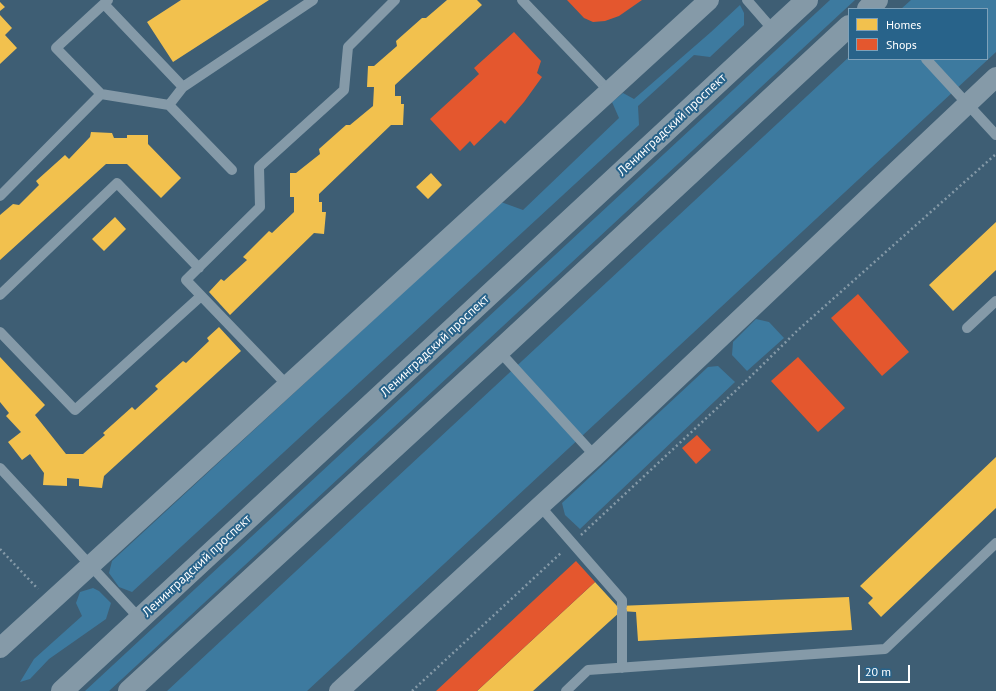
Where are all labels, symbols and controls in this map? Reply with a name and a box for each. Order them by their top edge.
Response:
legend [848,8,988,60]
text: Homes [886,17,921,32]
text: Shops [886,37,917,52]
street label: Ленинградский проспект [615,71,729,179]
street label: Ленинградский проспект [378,292,492,400]
street label: Ленинградский проспект [140,512,254,620]
scale bar [860,657,912,683]
text: 20 m [865,664,891,679]

